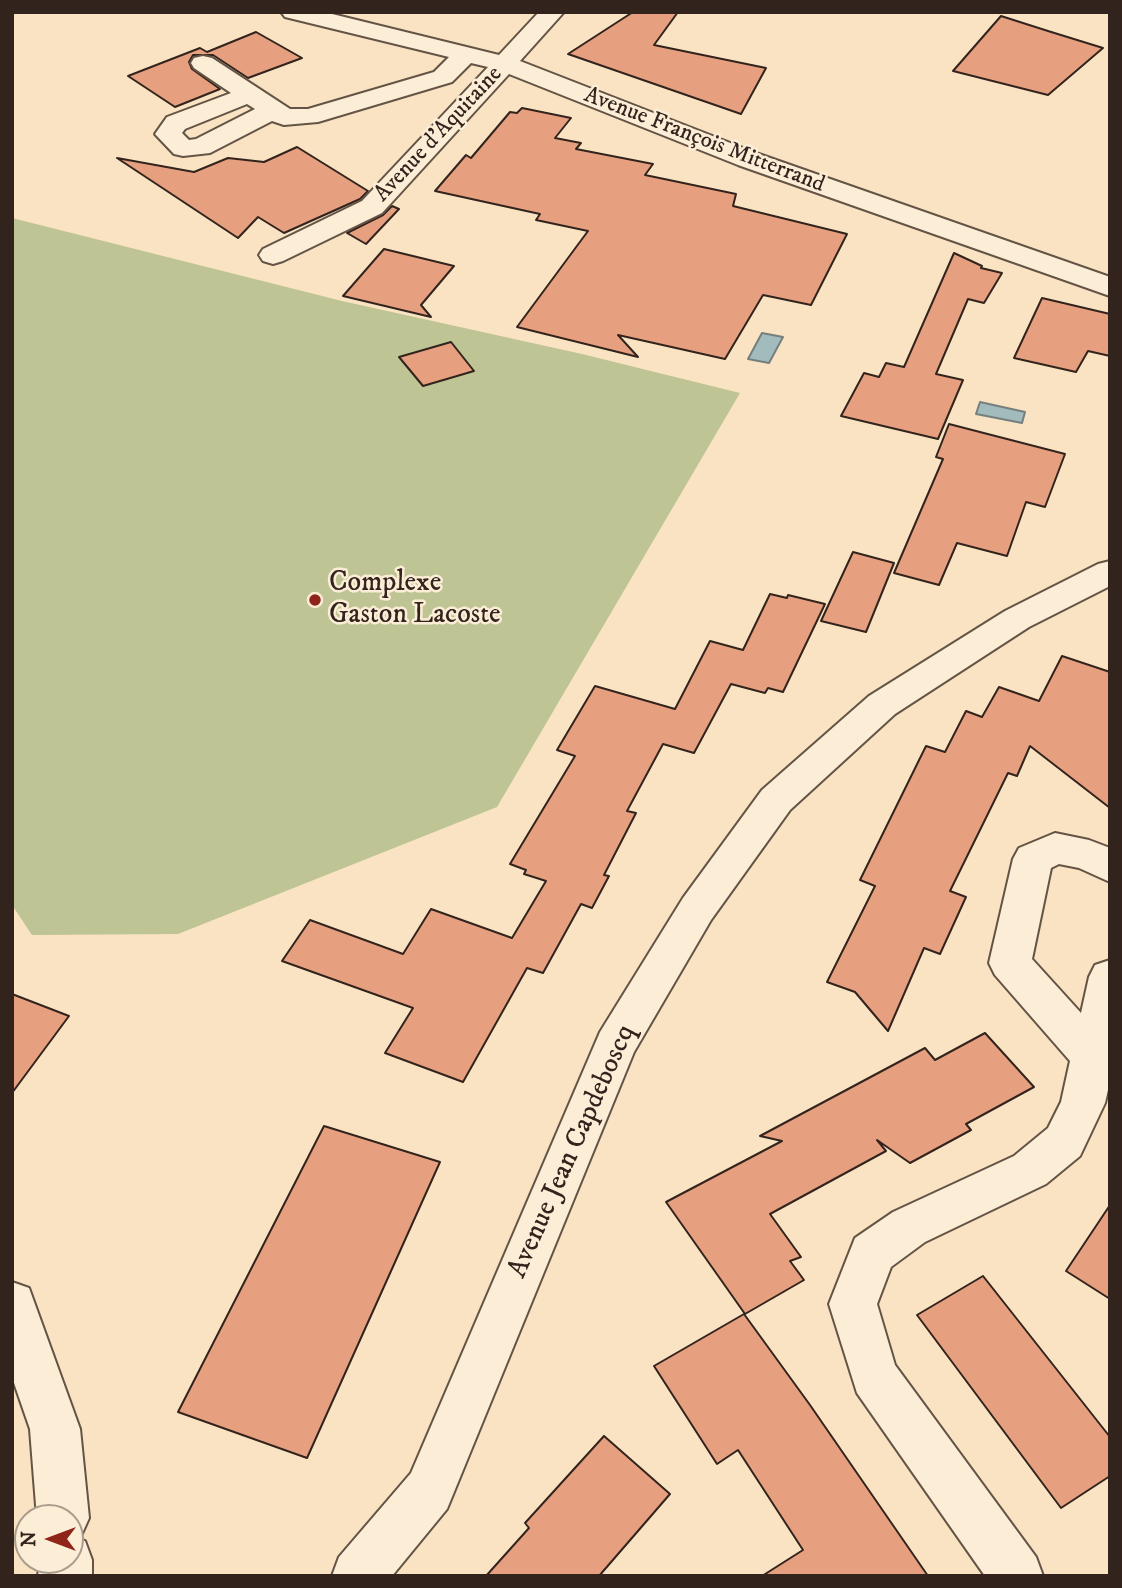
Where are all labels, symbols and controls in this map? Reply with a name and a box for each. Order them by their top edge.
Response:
street label: Avenue d'Aquitaine [369,61,509,209]
street label: Avenue François Mitterrand [580,82,828,200]
place label: Complexe Gaston Lacoste [329,567,501,633]
marker: Complexe Gaston Lacoste [307,592,323,608]
street label: Avenue Jean Capdeboscq [502,1020,644,1284]
north arrow [14,1504,84,1574]
text: N [18,1531,41,1547]

